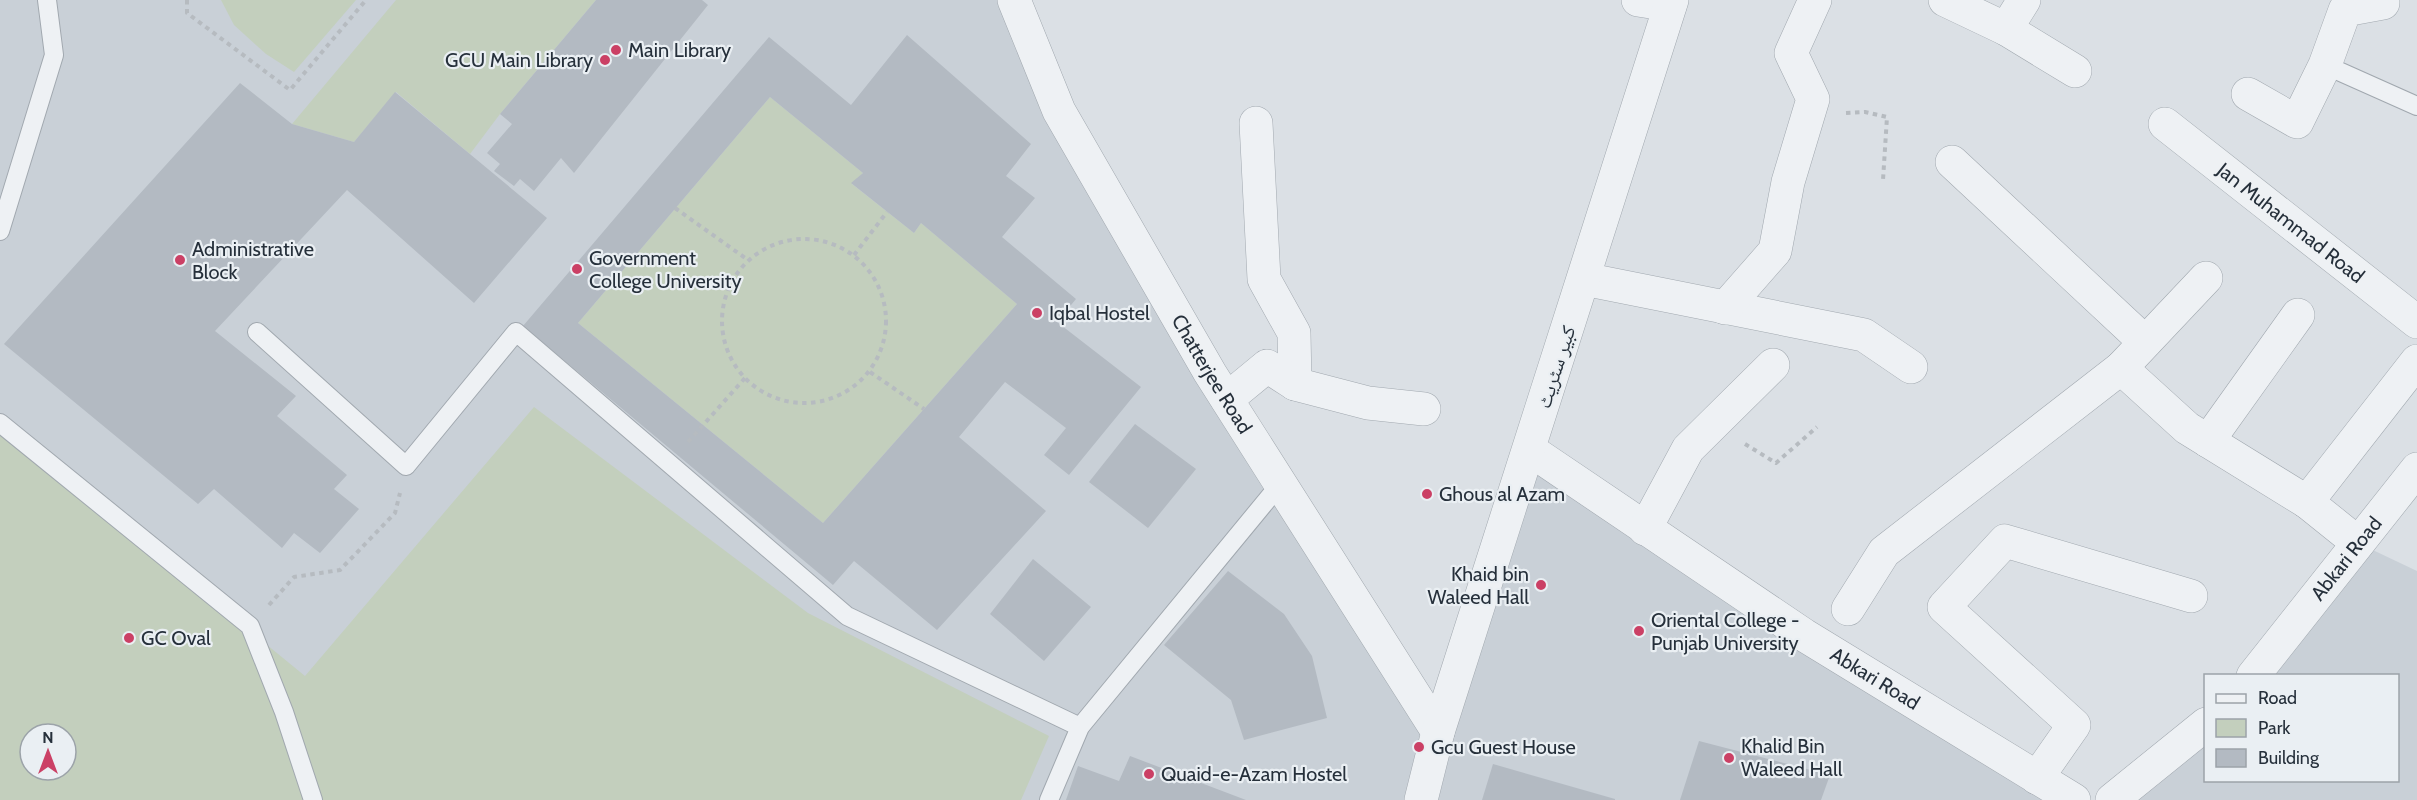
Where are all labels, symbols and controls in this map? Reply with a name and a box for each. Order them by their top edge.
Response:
place label: Main Library [628,38,731,62]
marker: Main Library [609,43,623,57]
place label: GCU Main Library [445,48,593,72]
marker: GCU Main Library [598,53,612,67]
street label: Jan Muhammad Road [2212,157,2369,288]
place label: Administrative Block [192,237,314,284]
place label: Government College University [589,246,741,293]
marker: Administrative Block [173,253,187,267]
marker: Government College University [570,262,584,276]
place label: Iqbal Hostel [1049,301,1150,325]
marker: Iqbal Hostel [1030,306,1044,320]
street label: Chatterjee Road [1167,310,1257,438]
street label: کبیر سٹریٹ [1531,323,1581,411]
place label: Ghous al Azam [1439,482,1565,506]
marker: Ghous al Azam [1420,487,1434,501]
street label: Abkari Road [2306,512,2387,605]
place label: Khaid bin Waleed Hall [1428,562,1529,609]
marker: Khaid bin Waleed Hall [1534,578,1548,592]
place label: Oriental College - Punjab University [1651,608,1799,655]
marker: Oriental College - Punjab University [1632,624,1646,638]
place label: GC Oval [141,626,211,650]
marker: GC Oval [122,631,136,645]
street label: Abkari Road [1826,642,1924,715]
legend [2204,674,2399,782]
text: Road [2258,687,2297,709]
text: Park [2258,717,2291,739]
north arrow [18,722,78,782]
text: N [42,728,54,747]
place label: Khalid Bin Waleed Hall [1741,734,1843,781]
place label: Gcu Guest House [1431,735,1576,759]
marker: Gcu Guest House [1412,740,1426,754]
text: Building [2258,747,2320,769]
marker: Khalid Bin Waleed Hall [1722,751,1736,765]
place label: Quaid-e-Azam Hostel [1161,762,1347,786]
marker: Quaid-e-Azam Hostel [1142,767,1156,781]

